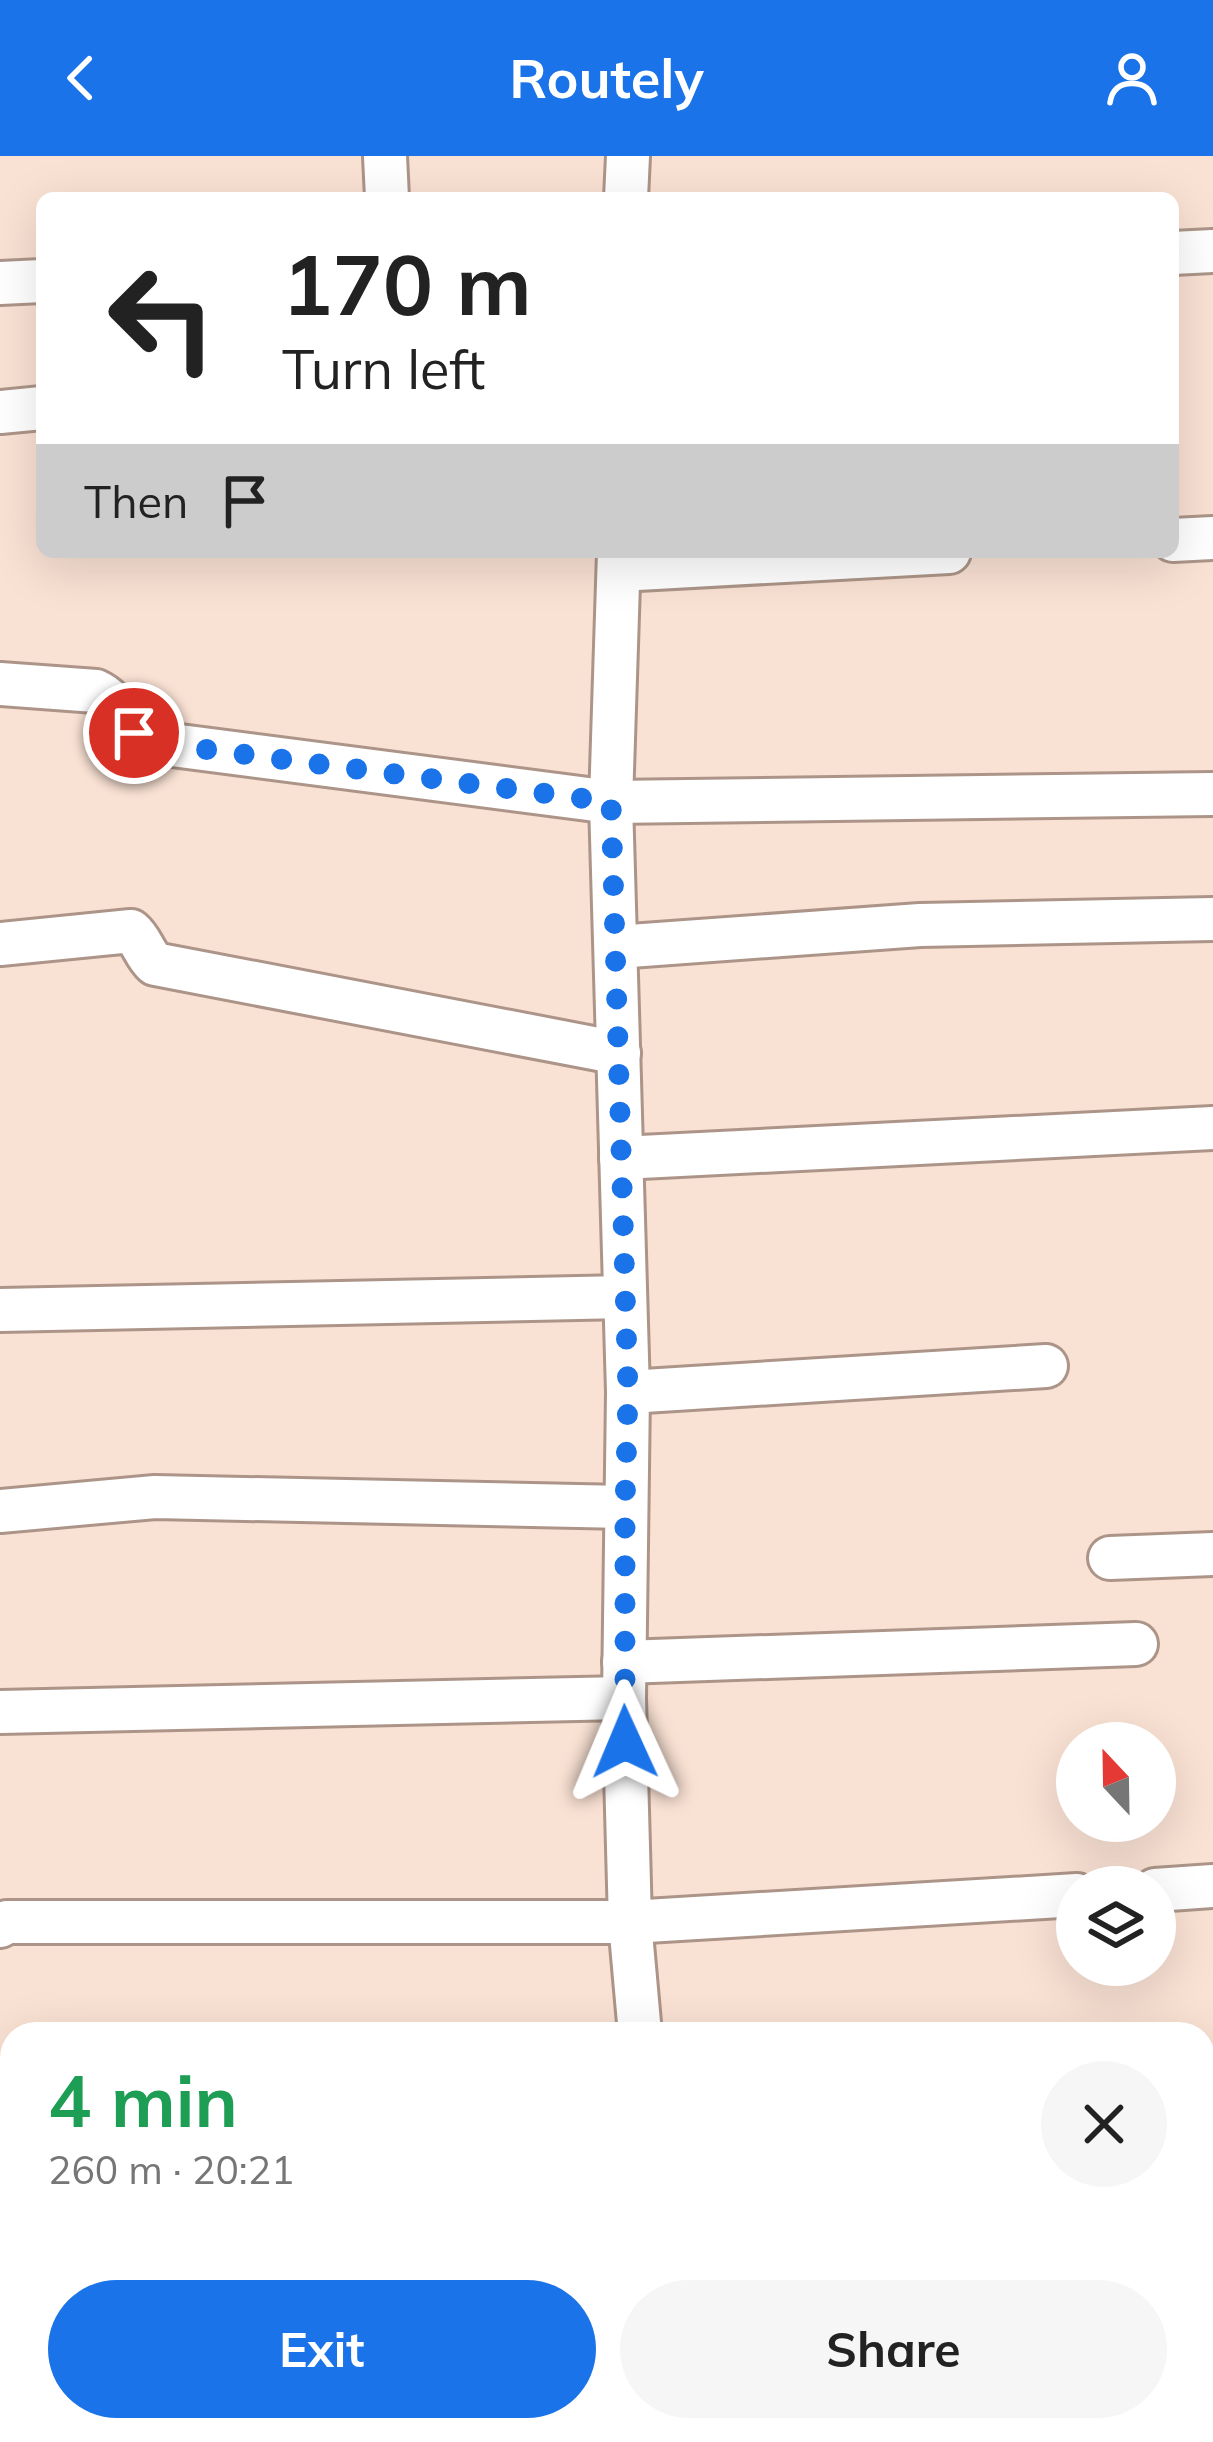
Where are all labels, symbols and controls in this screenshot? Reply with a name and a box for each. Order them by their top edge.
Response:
text: Routely [509,44,704,112]
icon: back [48,45,114,111]
icon: person [1099,45,1165,111]
text: 170 m [282,231,532,336]
icon: left [84,240,240,396]
text: Turn left [282,335,485,403]
icon: arrive [212,468,278,534]
text: Then [84,473,188,529]
pin [83,682,185,784]
icon: arrive [101,700,167,766]
position arrow [562,1679,688,1805]
north arrow [1056,1722,1176,1842]
map controls [1056,1722,1176,1986]
button: layers [1056,1866,1176,1986]
text: 4 min [48,2055,238,2145]
button: close [1041,2061,1167,2187]
text: 260 m · 20:21 [48,2145,294,2194]
button: Exit [48,2280,596,2418]
button: Share [620,2280,1167,2418]

